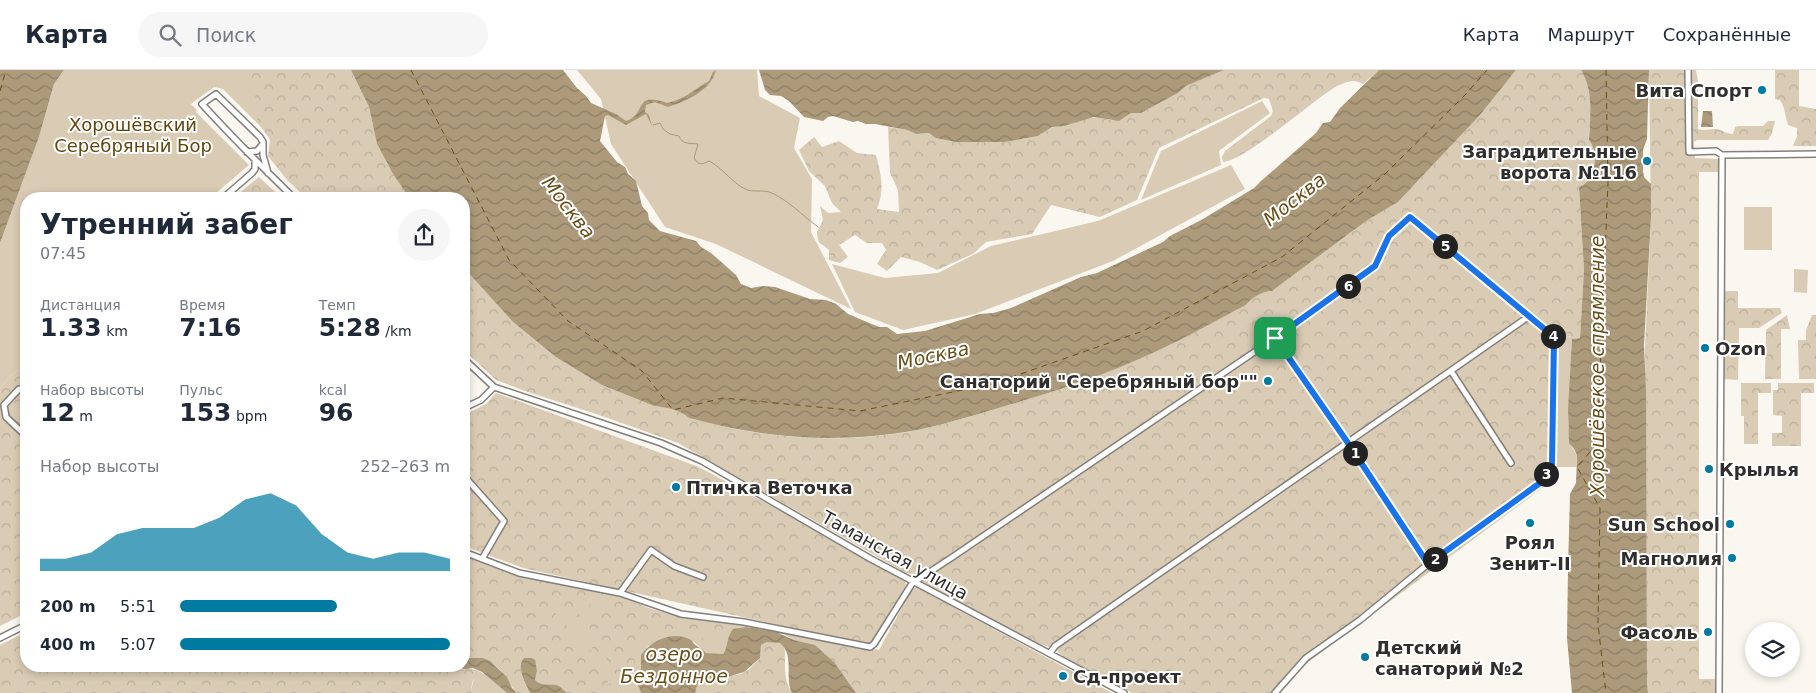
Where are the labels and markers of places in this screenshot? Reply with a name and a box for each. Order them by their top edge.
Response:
place label: Вита Спорт [1635,80,1753,101]
marker: Вита Спорт [1756,84,1768,96]
place label: Заградительные ворота №116 [1462,141,1637,183]
marker: Заградительные ворота №116 [1641,155,1653,167]
pin: 5 [1432,234,1458,258]
pin: 6 [1336,274,1360,298]
pin [1254,317,1296,359]
pin: 4 [1540,324,1566,348]
place label: Ozon [1715,338,1766,359]
marker: Ozon [1699,342,1711,354]
place label: Санаторий "Серебряный бор"" [940,371,1258,392]
marker: Санаторий "Серебряный бор"" [1262,375,1274,387]
pin: 1 [1342,440,1368,466]
place label: Крылья [1719,459,1799,480]
pin: 3 [1534,462,1558,486]
marker: Крылья [1703,463,1715,475]
place label: Птичка Веточка [686,477,853,498]
marker: Птичка Веточка [670,481,682,493]
place label: Sun School [1608,514,1720,535]
marker: Роял Зенит-II [1524,517,1536,529]
marker: Sun School [1724,518,1736,530]
place label: Роял Зенит-II [1489,532,1571,574]
pin: 2 [1422,546,1448,572]
place label: Магнолия [1620,548,1722,569]
marker: Магнолия [1726,552,1738,564]
place label: Фасоль [1620,622,1698,643]
marker: Фасоль [1702,626,1714,638]
place label: Детский санаторий №2 [1375,637,1524,679]
marker: Детский санаторий №2 [1359,651,1371,663]
place label: Сд-проект [1073,666,1181,687]
marker: Сд-проект [1057,670,1069,682]

